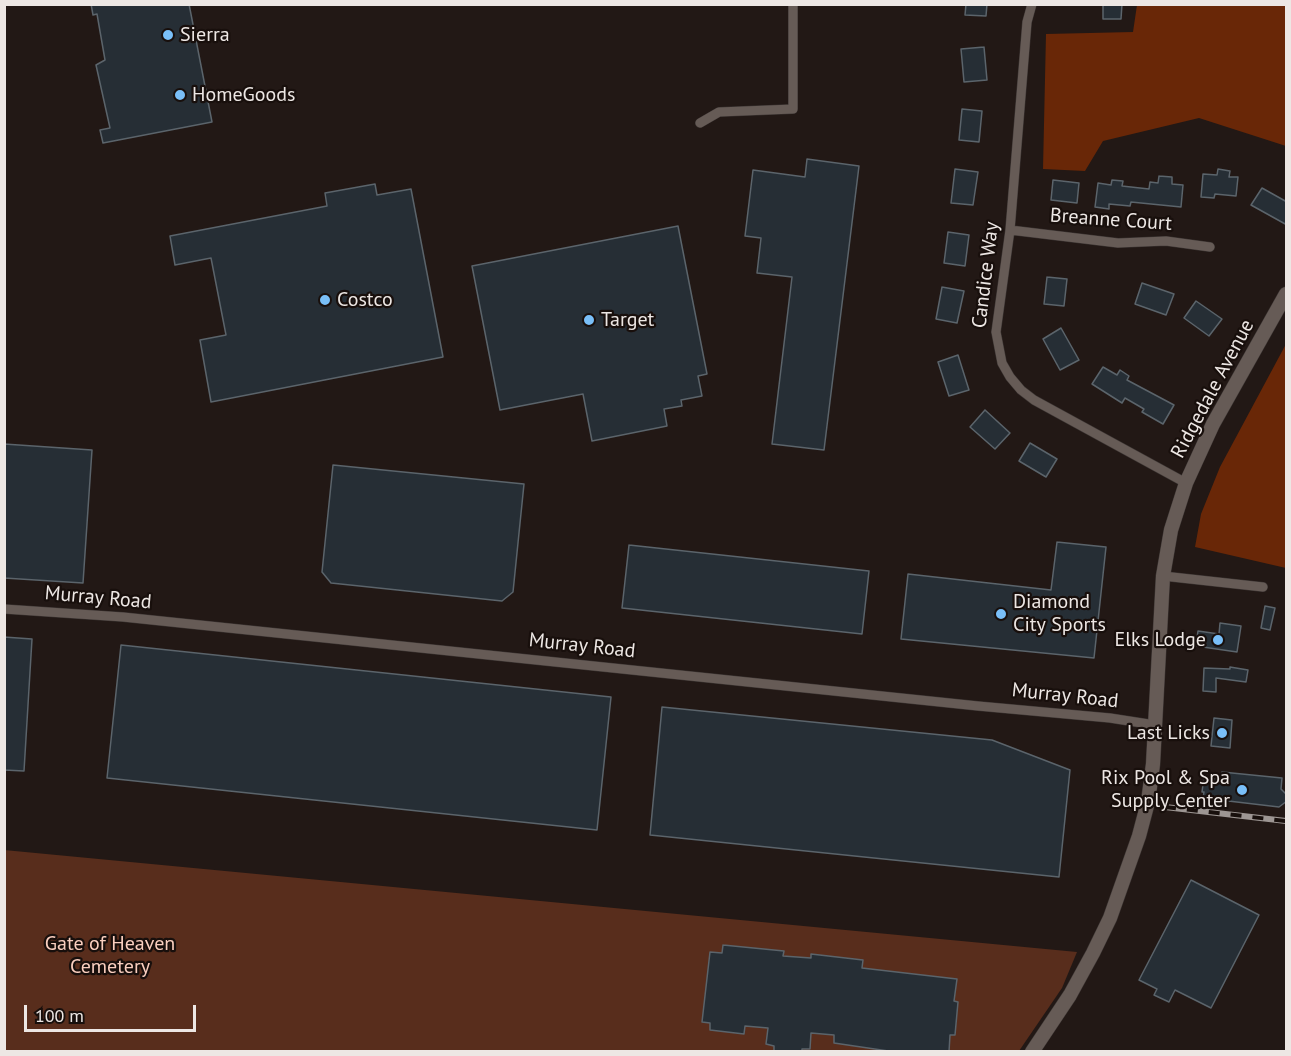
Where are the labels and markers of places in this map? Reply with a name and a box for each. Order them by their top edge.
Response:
place label: Sierra [180,23,230,47]
marker: Sierra [161,28,175,42]
place label: HomeGoods [192,83,295,107]
marker: HomeGoods [173,88,187,102]
place label: Costco [337,288,393,312]
marker: Costco [318,293,332,307]
place label: Target [601,308,654,332]
marker: Target [582,313,596,327]
place label: Diamond City Sports [1013,590,1106,637]
marker: Diamond City Sports [994,607,1008,621]
place label: Elks Lodge [1115,628,1206,652]
marker: Elks Lodge [1211,633,1225,647]
place label: Last Licks [1127,721,1210,745]
marker: Last Licks [1215,726,1229,740]
place label: Rix Pool & Spa Supply Center [1101,766,1230,813]
marker: Rix Pool & Spa Supply Center [1235,783,1249,797]

